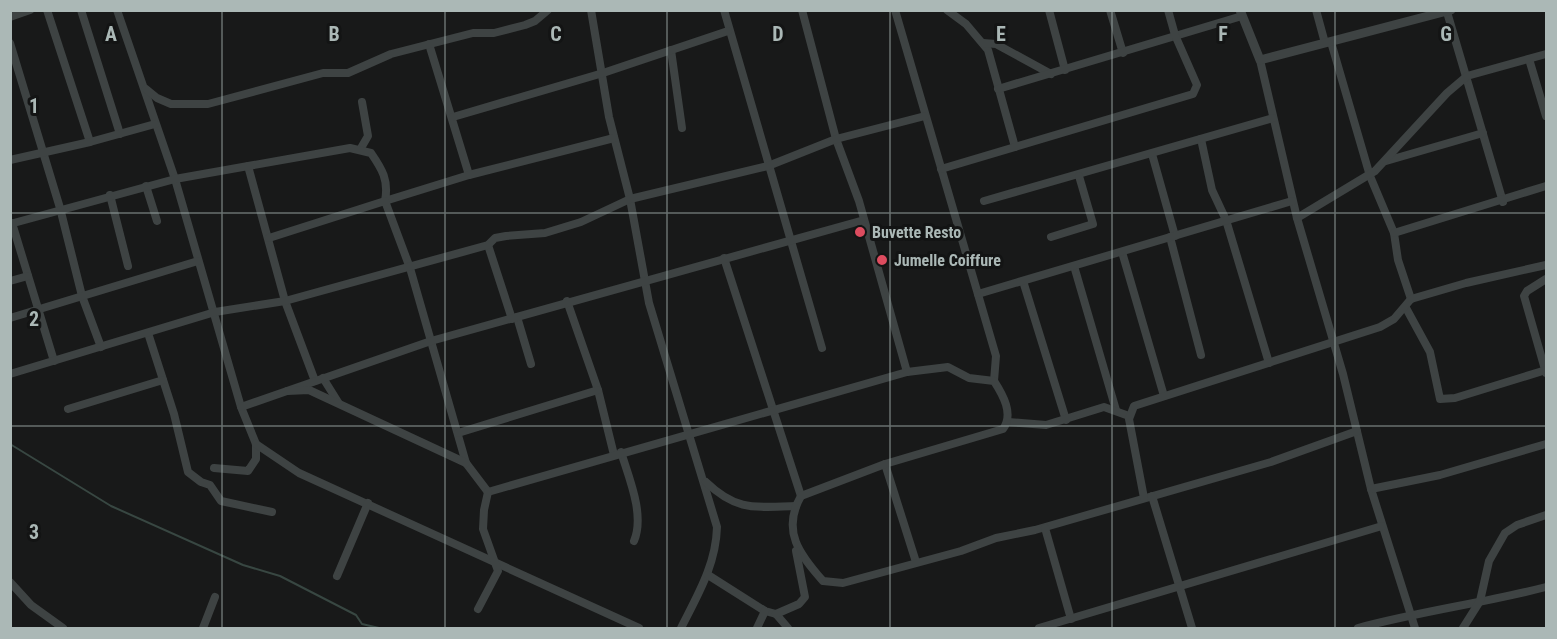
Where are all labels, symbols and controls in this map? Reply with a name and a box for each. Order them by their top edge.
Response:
text: A [105,22,117,46]
text: B [328,22,340,46]
text: C [550,22,562,46]
text: D [772,22,784,46]
text: E [996,22,1006,46]
text: F [1218,22,1228,46]
text: G [1440,22,1452,46]
text: 1 [29,94,39,118]
place label: Buvette Resto [872,223,961,242]
marker: Buvette Resto [853,225,867,239]
place label: Jumelle Coiffure [894,251,1001,270]
marker: Jumelle Coiffure [875,253,889,267]
text: 2 [29,307,39,331]
text: 3 [29,520,39,544]

